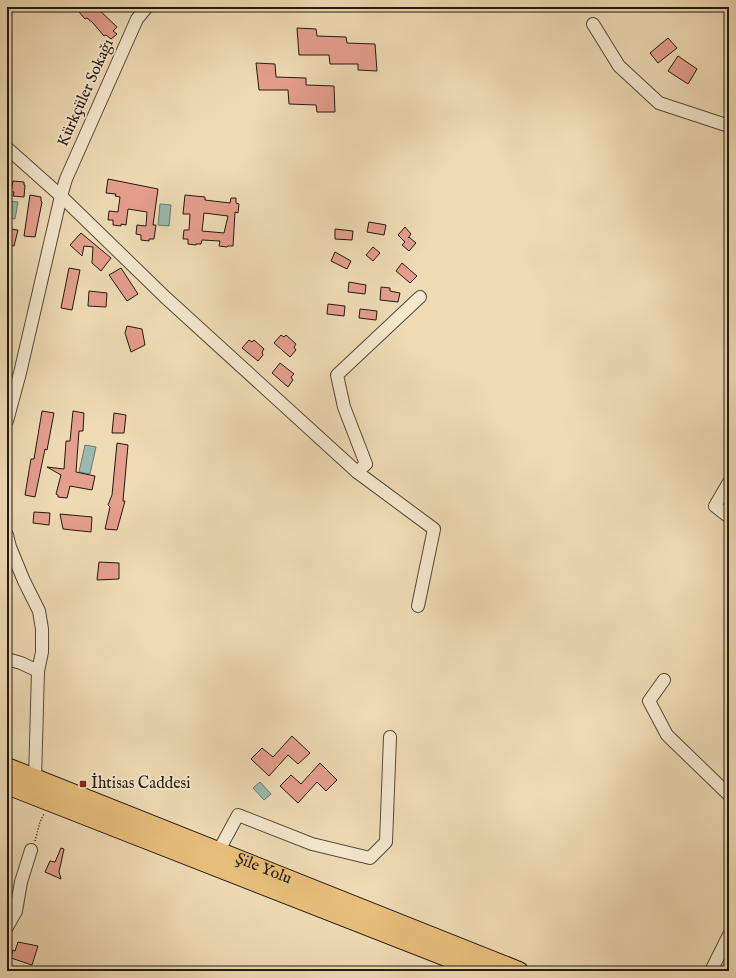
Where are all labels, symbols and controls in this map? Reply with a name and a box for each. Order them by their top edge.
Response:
street label: Kürkçüler Sokağı [53,36,119,150]
place label: İhtisas Caddesi [91,772,190,794]
marker: İhtisas Caddesi [78,779,88,789]
street label: Şile Yolu [232,849,294,889]

